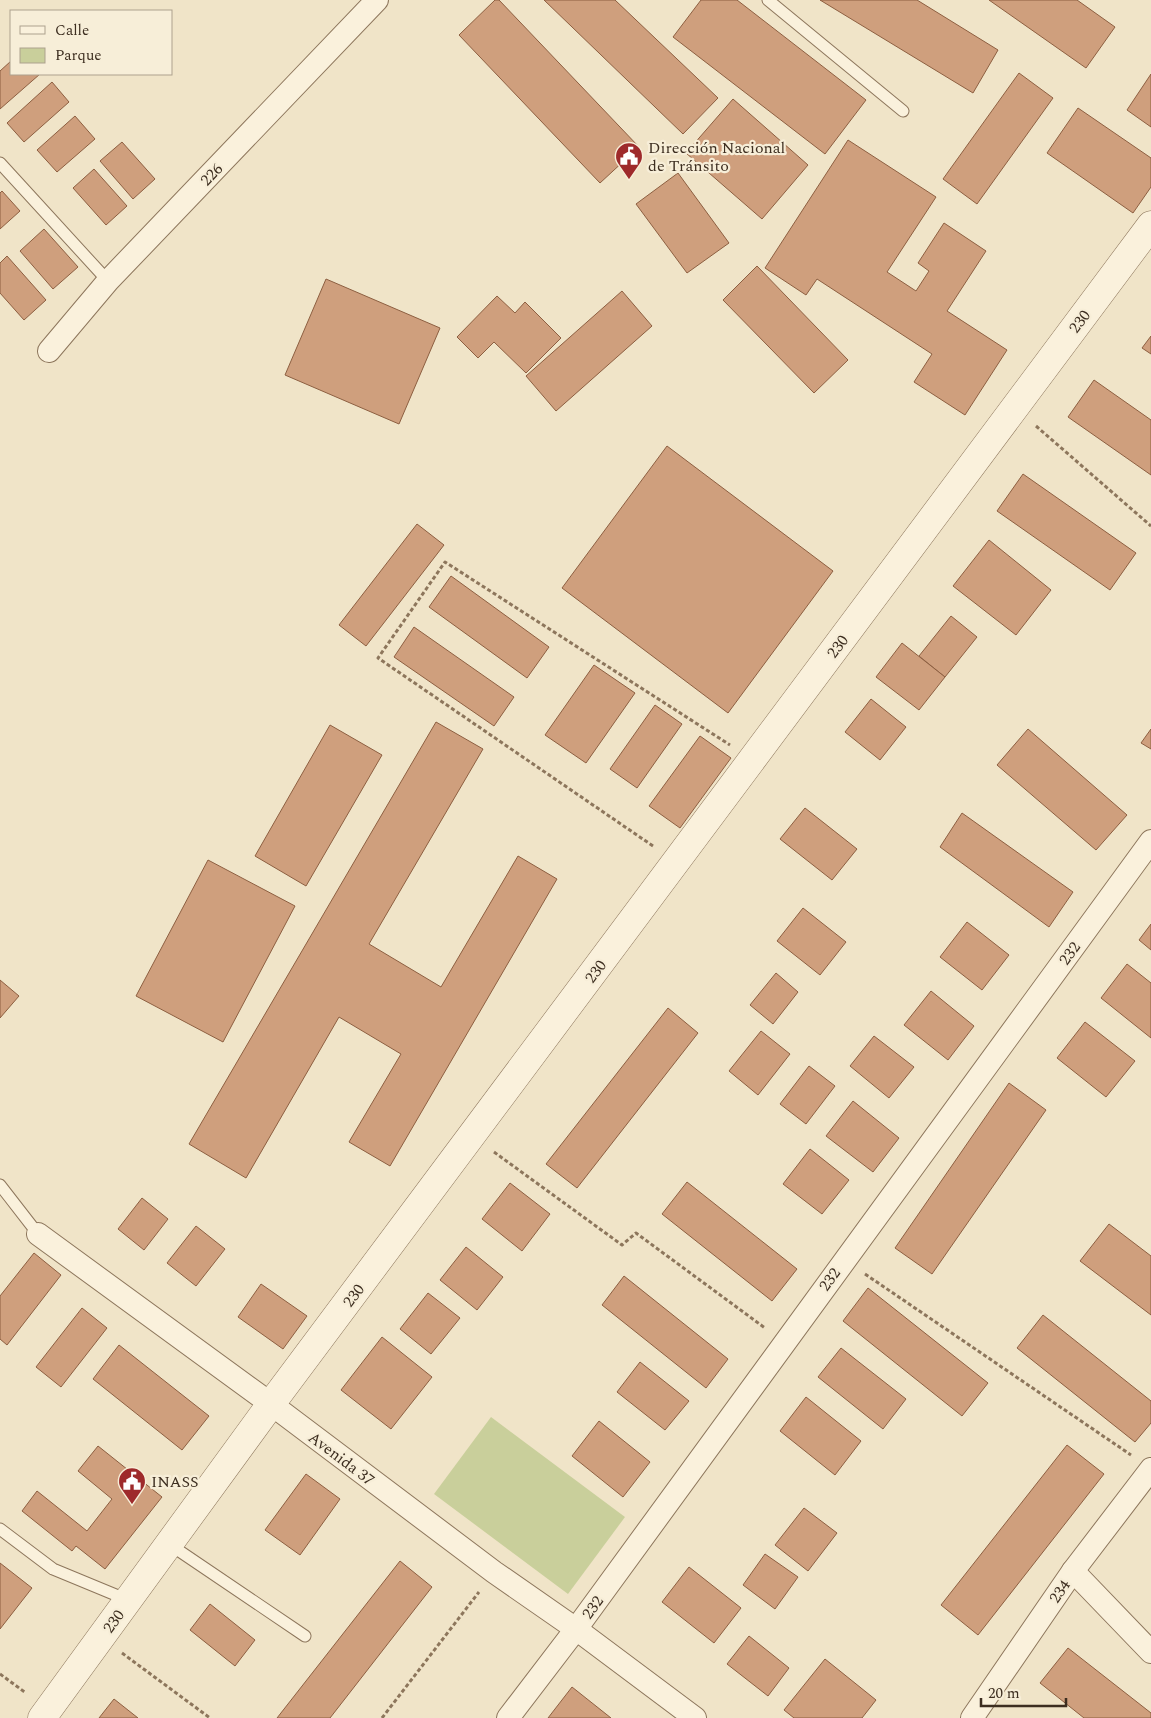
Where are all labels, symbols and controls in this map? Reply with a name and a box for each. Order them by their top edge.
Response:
legend [10,10,172,75]
text: Calle [55,19,89,42]
text: Parque [55,44,102,67]
place label: Dirección Nacional de Tránsito [648,136,785,178]
public building icon: Dirección Nacional de Tránsito [614,141,644,180]
street label: 226 [195,158,229,192]
street label: 230 [1063,305,1097,338]
street label: 230 [821,630,855,663]
street label: 232 [1053,937,1087,970]
street label: 230 [579,955,613,988]
street label: 232 [813,1263,847,1296]
street label: 230 [337,1279,371,1312]
street label: Avenida 37 [303,1426,380,1492]
public building icon: INASS [117,1466,147,1505]
place label: INASS [151,1470,199,1494]
street label: 234 [1043,1575,1076,1608]
street label: 232 [576,1591,610,1624]
street label: 230 [97,1605,131,1638]
scale bar [981,1676,1066,1708]
text: 20 m [988,1682,1020,1705]

